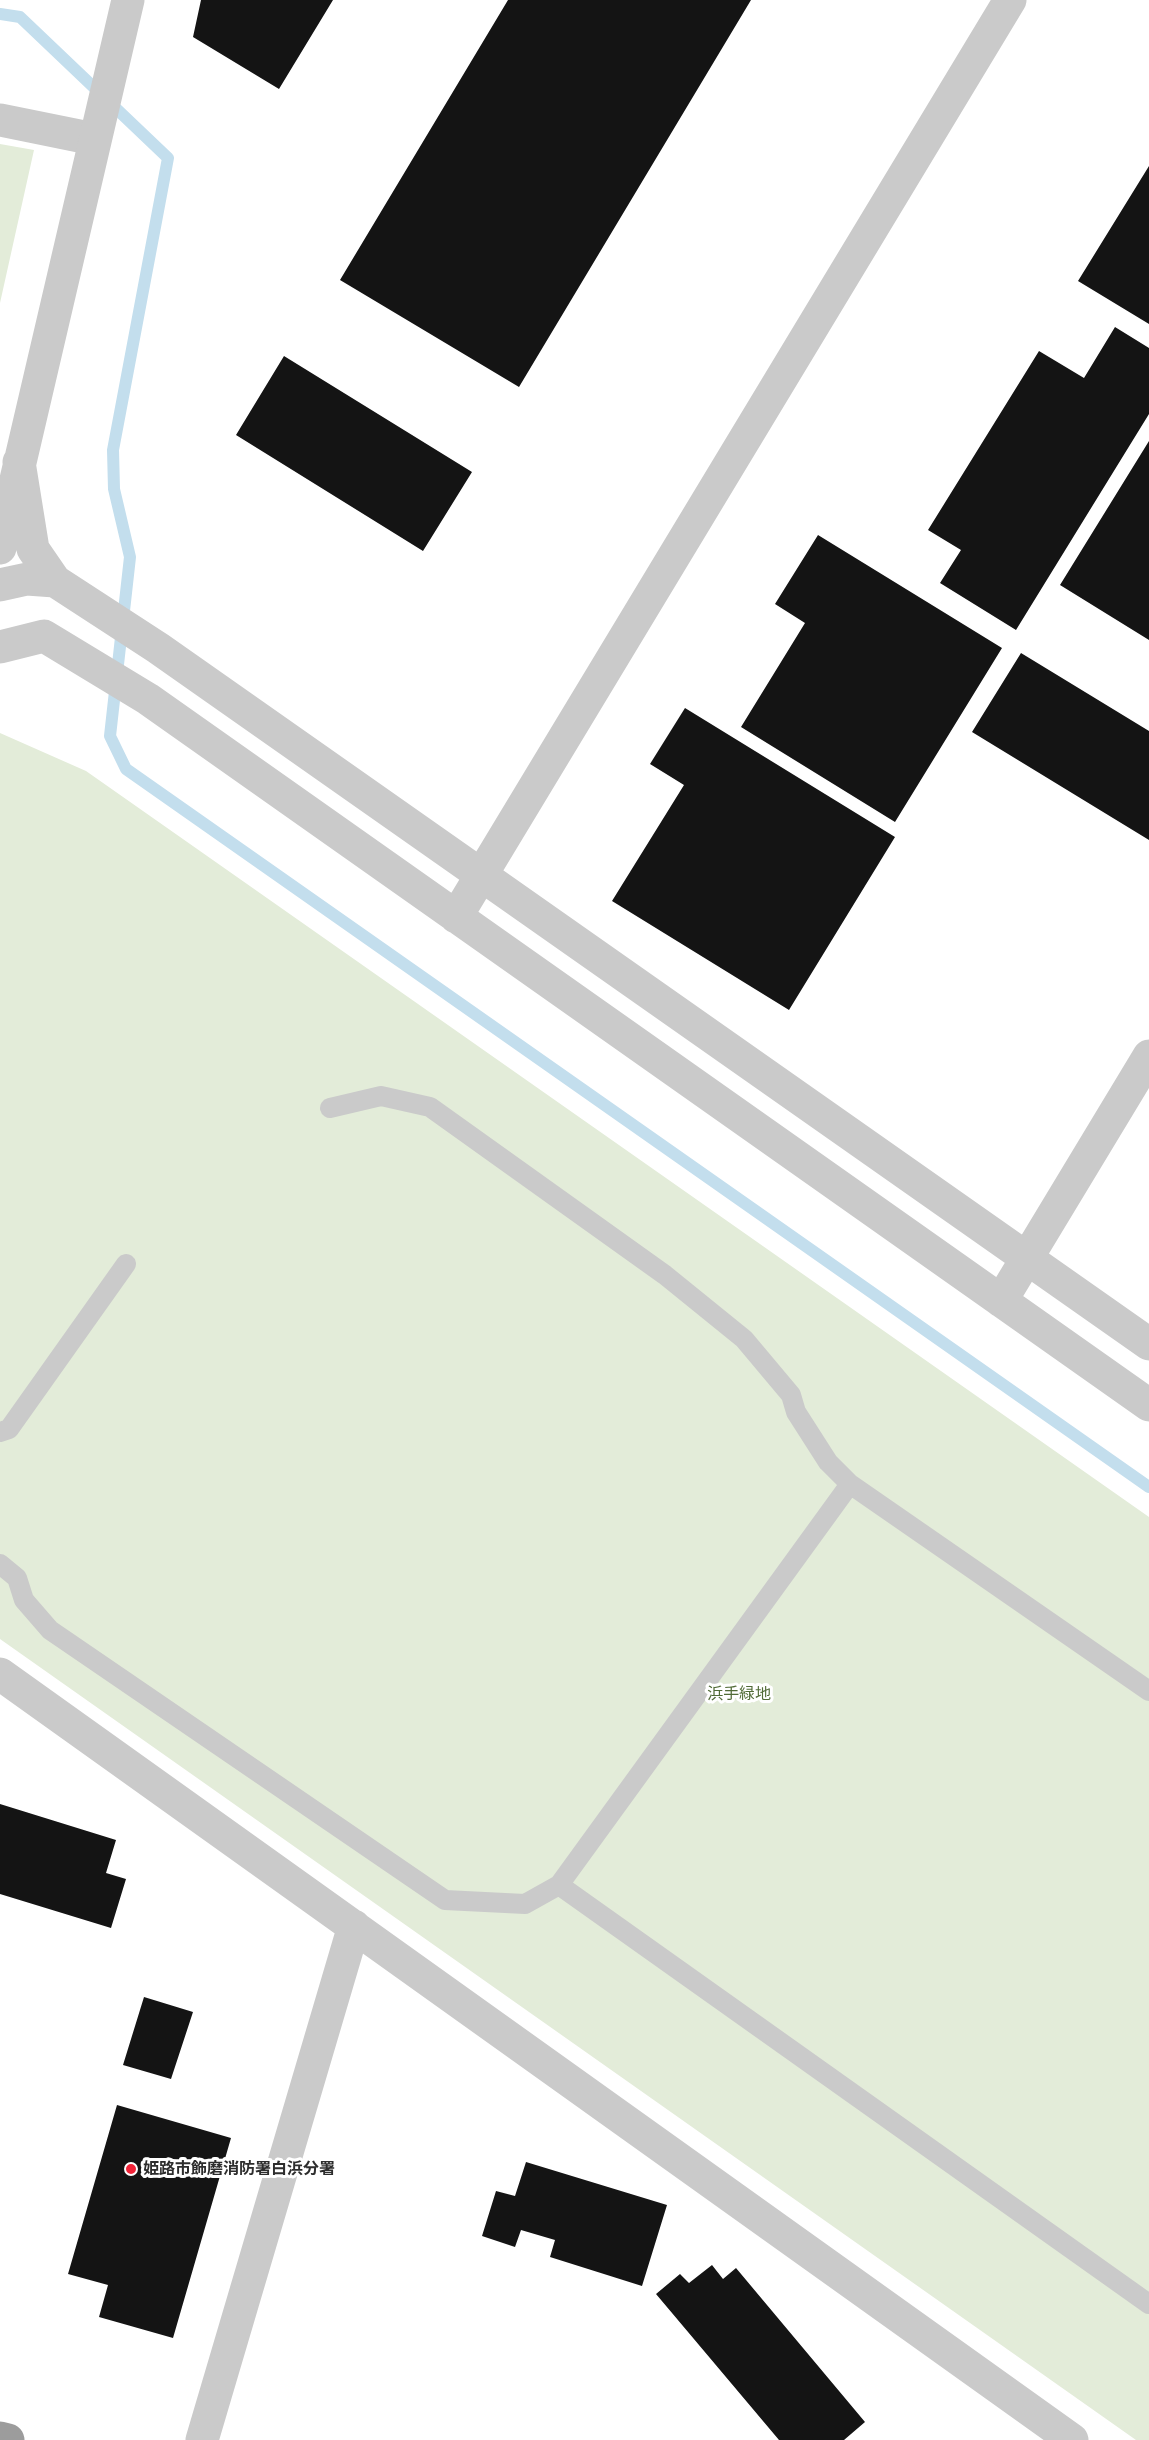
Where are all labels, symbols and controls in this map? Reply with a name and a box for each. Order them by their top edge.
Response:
park label: 浜手緑地 [707,1684,771,1704]
place label: 姫路市飾磨消防署白浜分署 [143,2159,335,2179]
marker: 姫路市飾磨消防署白浜分署 [124,2162,138,2176]

